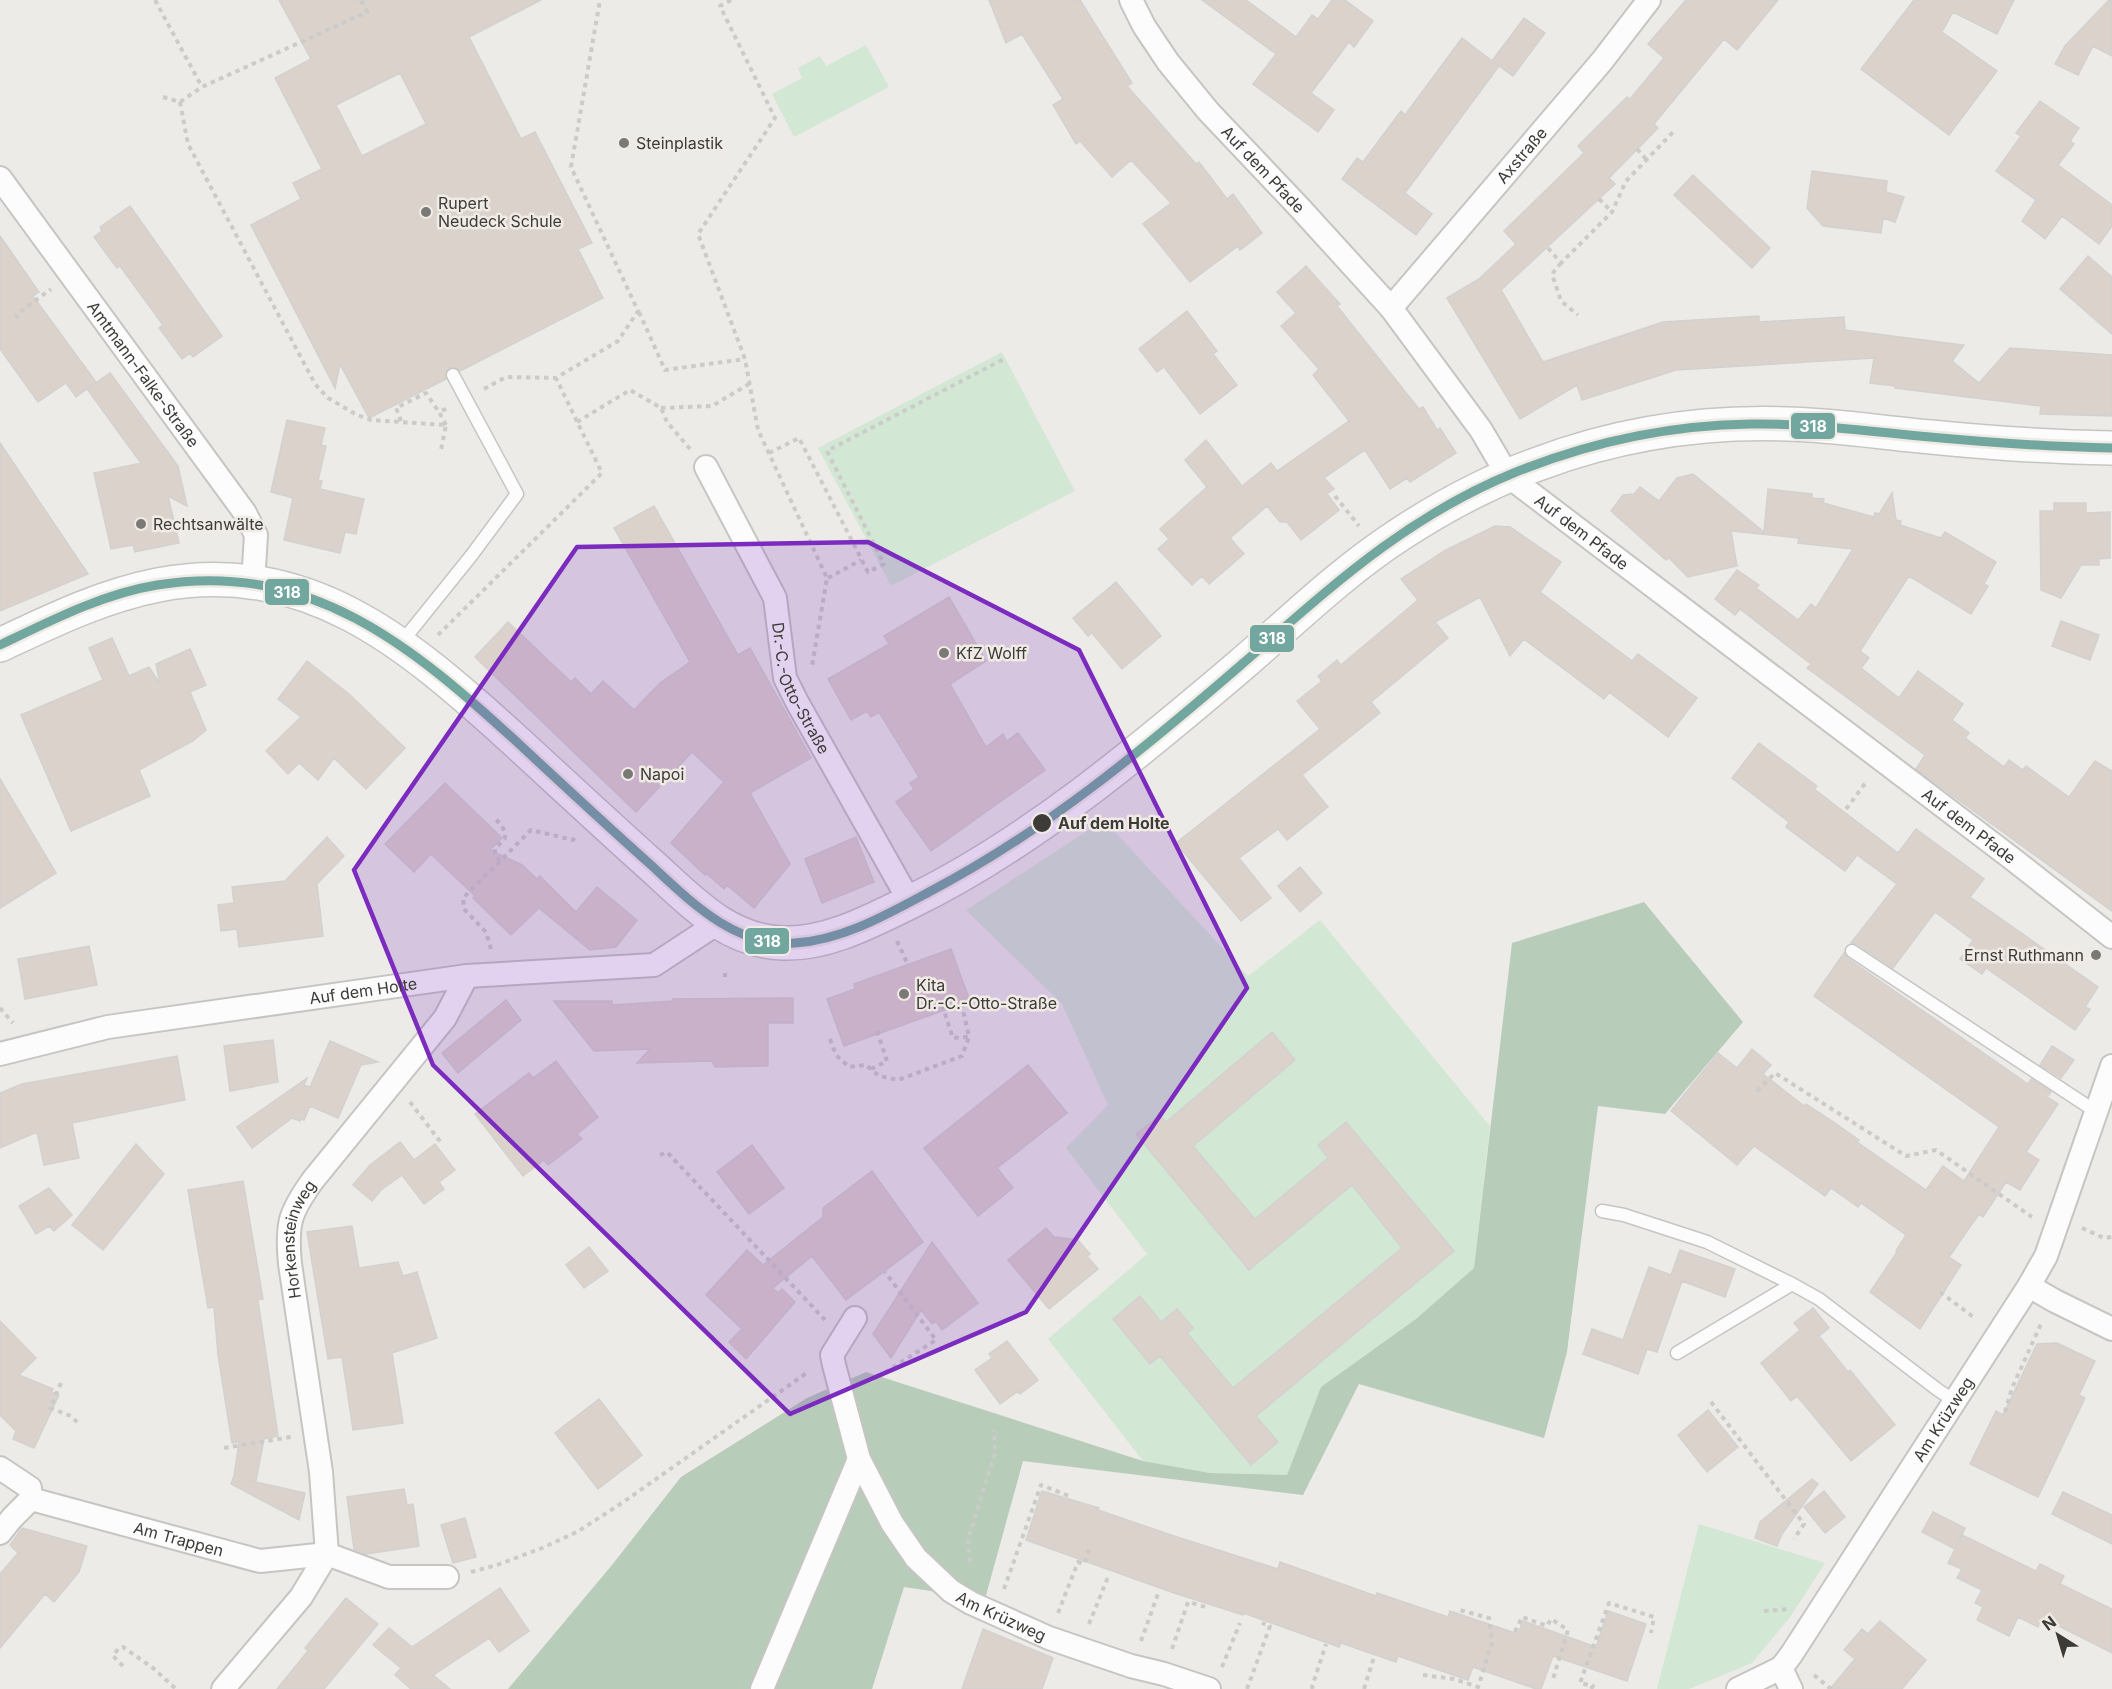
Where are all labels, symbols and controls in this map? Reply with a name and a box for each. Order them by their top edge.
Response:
street label: Auf dem Pfade [1217,122,1309,217]
street label: Axstraße [1492,123,1551,187]
place label: Steinplastik [636,133,723,153]
marker: Steinplastik [617,136,631,150]
place label: Rupert Neudeck Schule [438,193,562,231]
marker: Rupert Neudeck Schule [419,205,433,219]
street label: Amtmann-Falke-Straße [83,297,204,451]
line badge: 318 [1790,412,1836,440]
text: 318 [1799,416,1827,436]
street label: Auf dem Pfade [1531,490,1633,574]
place label: Rechtsanwälte [153,514,264,534]
marker: Rechtsanwälte [134,517,148,531]
line badge: 318 [264,578,310,606]
text: 318 [273,582,301,602]
street label: Dr.-C.-Otto-Straße [768,621,834,757]
line badge: 318 [1249,624,1295,653]
text: 318 [1258,628,1286,648]
place label: KfZ Wolff [956,643,1027,663]
marker: KfZ Wolff [937,646,951,660]
place label: Napoi [640,764,684,784]
marker: Napoi [621,767,635,781]
street label: Auf dem Pfade [1918,784,2020,868]
marker: Auf dem Holte [1031,812,1053,834]
place label: Auf dem Holte [1058,813,1170,833]
line badge: 318 [744,927,790,955]
text: 318 [753,931,781,951]
place label: Ernst Ruthmann [1964,945,2084,965]
marker: Ernst Ruthmann [2089,948,2103,962]
street label: Auf dem Holte [308,973,418,1008]
place label: Kita Dr.-C.-Otto-Straße [916,975,1057,1013]
marker: Kita Dr.-C.-Otto-Straße [897,987,911,1001]
street label: Horkensteinweg [279,1176,320,1300]
street label: Am Krüzweg [1909,1373,1978,1465]
street label: Am Trappen [131,1517,226,1561]
street label: Am Krüzweg [953,1587,1049,1645]
north arrow [2028,1605,2088,1665]
text: N [2038,1611,2060,1635]

